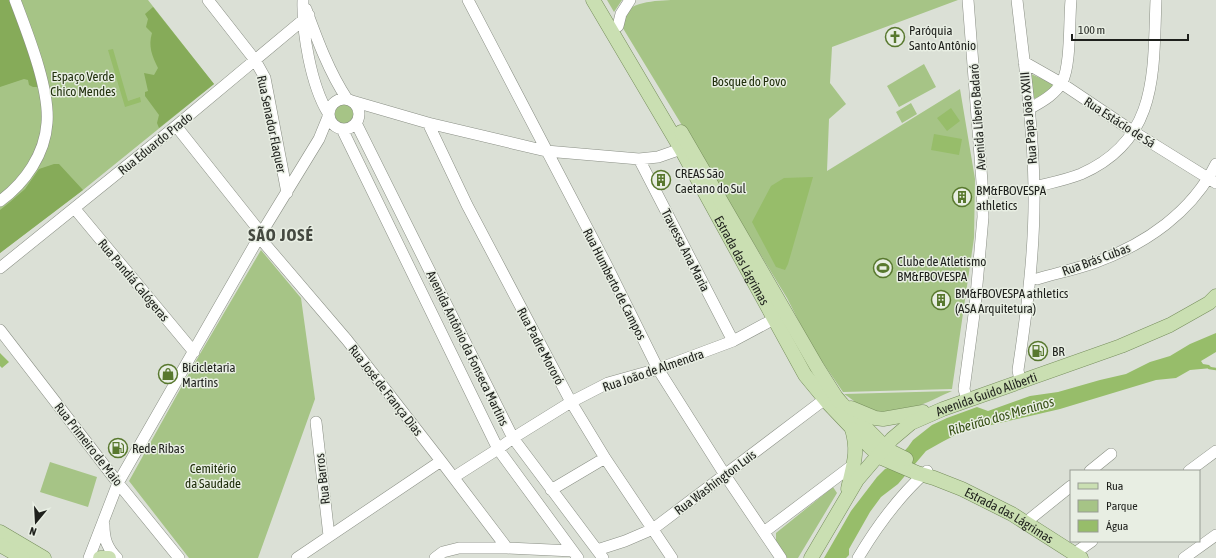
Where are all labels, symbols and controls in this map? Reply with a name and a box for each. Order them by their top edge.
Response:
scale bar [1072,16,1188,42]
place label: Paróquia Santo Antônio [909,23,976,53]
text: 100 m [1078,23,1105,37]
church icon: Paróquia Santo Antônio [884,26,906,48]
street label: Avenida Líbero Badaró [966,63,989,171]
park label: Espaço Verde Chico Mendes [50,69,116,99]
street label: Rua Papa João XXIII [1017,71,1040,165]
street label: Rua Senador Flaquer [254,74,289,174]
park label: Bosque do Povo [712,74,786,89]
street label: Rua Estácio de Sá [1081,94,1158,151]
street label: Rua Eduardo Prado [115,109,195,178]
place label: CREAS São Caetano do Sul [675,166,747,196]
building icon: CREAS São Caetano do Sul [650,169,672,191]
place label: BM&FBOVESPA athletics [976,183,1047,213]
building icon: BM&FBOVESPA athletics [951,186,973,208]
street label: Travessa Ana Maria [658,206,713,294]
street label: Estrada das Lágrimas [711,213,772,308]
district label: SÃO JOSÉ [248,225,314,245]
street label: Rua Humberto de Campos [580,226,649,343]
street label: Rua Pandiá Calógeras [95,236,173,325]
street label: Rua Brás Cubas [1060,240,1133,279]
place label: Clube de Atletismo BM&FBOVESPA [897,254,986,284]
sports icon: Clube de Atletismo BM&FBOVESPA [872,257,894,279]
street label: Avenida Antônio da Fonseca Martins [423,268,512,429]
place label: BM&FBOVESPA athletics (ASA Arquitetura) [955,286,1069,316]
building icon: BM&FBOVESPA athletics (ASA Arquitetura) [930,289,952,311]
street label: Rua Padre Mororó [514,305,567,387]
fuel station icon: BR [1027,340,1049,362]
street label: Rua José de França Dias [345,342,426,439]
place label: BR [1052,344,1065,359]
street label: Rua João de Almendra [601,346,706,395]
place label: Bicicletaria Martins [182,360,236,390]
shop icon: Bicicletaria Martins [157,363,179,385]
street label: Avenida Guido Aliberti [933,369,1039,419]
water label: Ribeirão dos Meninos [946,393,1056,439]
street label: Rua Primeiro de Maio [51,400,126,489]
fuel station icon: Rede Ribas [107,437,129,459]
place label: Rede Ribas [132,441,185,456]
street label: Rua Washington Luis [672,447,759,518]
street label: Rua Barros [312,452,333,505]
park label: Cemitério da Saudade [185,461,241,491]
legend [1070,470,1200,542]
text: Rua [1106,479,1123,493]
street label: Estrada das Lágrimas [962,485,1056,547]
text: Parque [1106,499,1138,513]
north arrow [16,502,56,542]
text: Água [1106,519,1128,533]
text: N [28,525,38,538]

